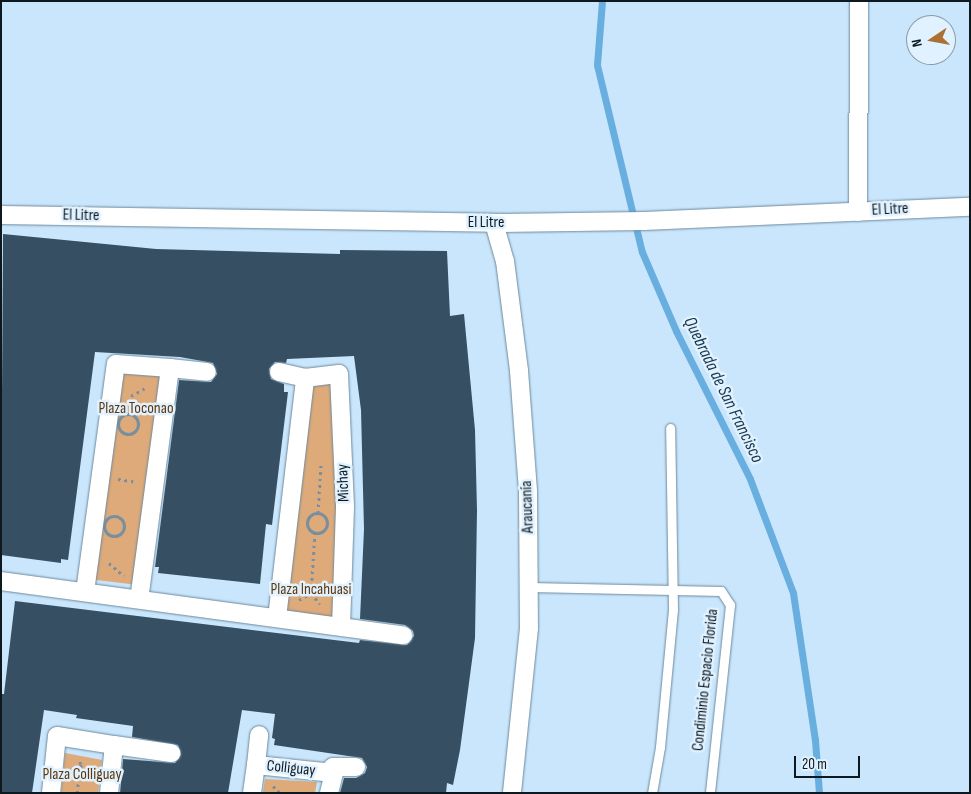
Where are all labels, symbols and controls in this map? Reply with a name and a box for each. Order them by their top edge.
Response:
north arrow [906,15,956,65]
text: N [908,38,926,48]
street label: El Litre [871,199,909,221]
street label: El Litre [63,206,99,226]
street label: El Litre [468,213,504,233]
water label: Quebrada de San Francisco [678,314,768,466]
park label: Plaza Toconao [98,399,174,419]
street label: Michay [334,464,354,502]
street label: Araucanía [517,480,539,534]
park label: Plaza Incahuasi [270,580,352,600]
street label: Condiminio Espacio Florida [689,608,723,752]
scale bar [796,746,862,778]
text: 20 m [802,755,827,774]
street label: Colliguay [266,757,316,781]
park label: Plaza Colliguay [42,765,122,785]

